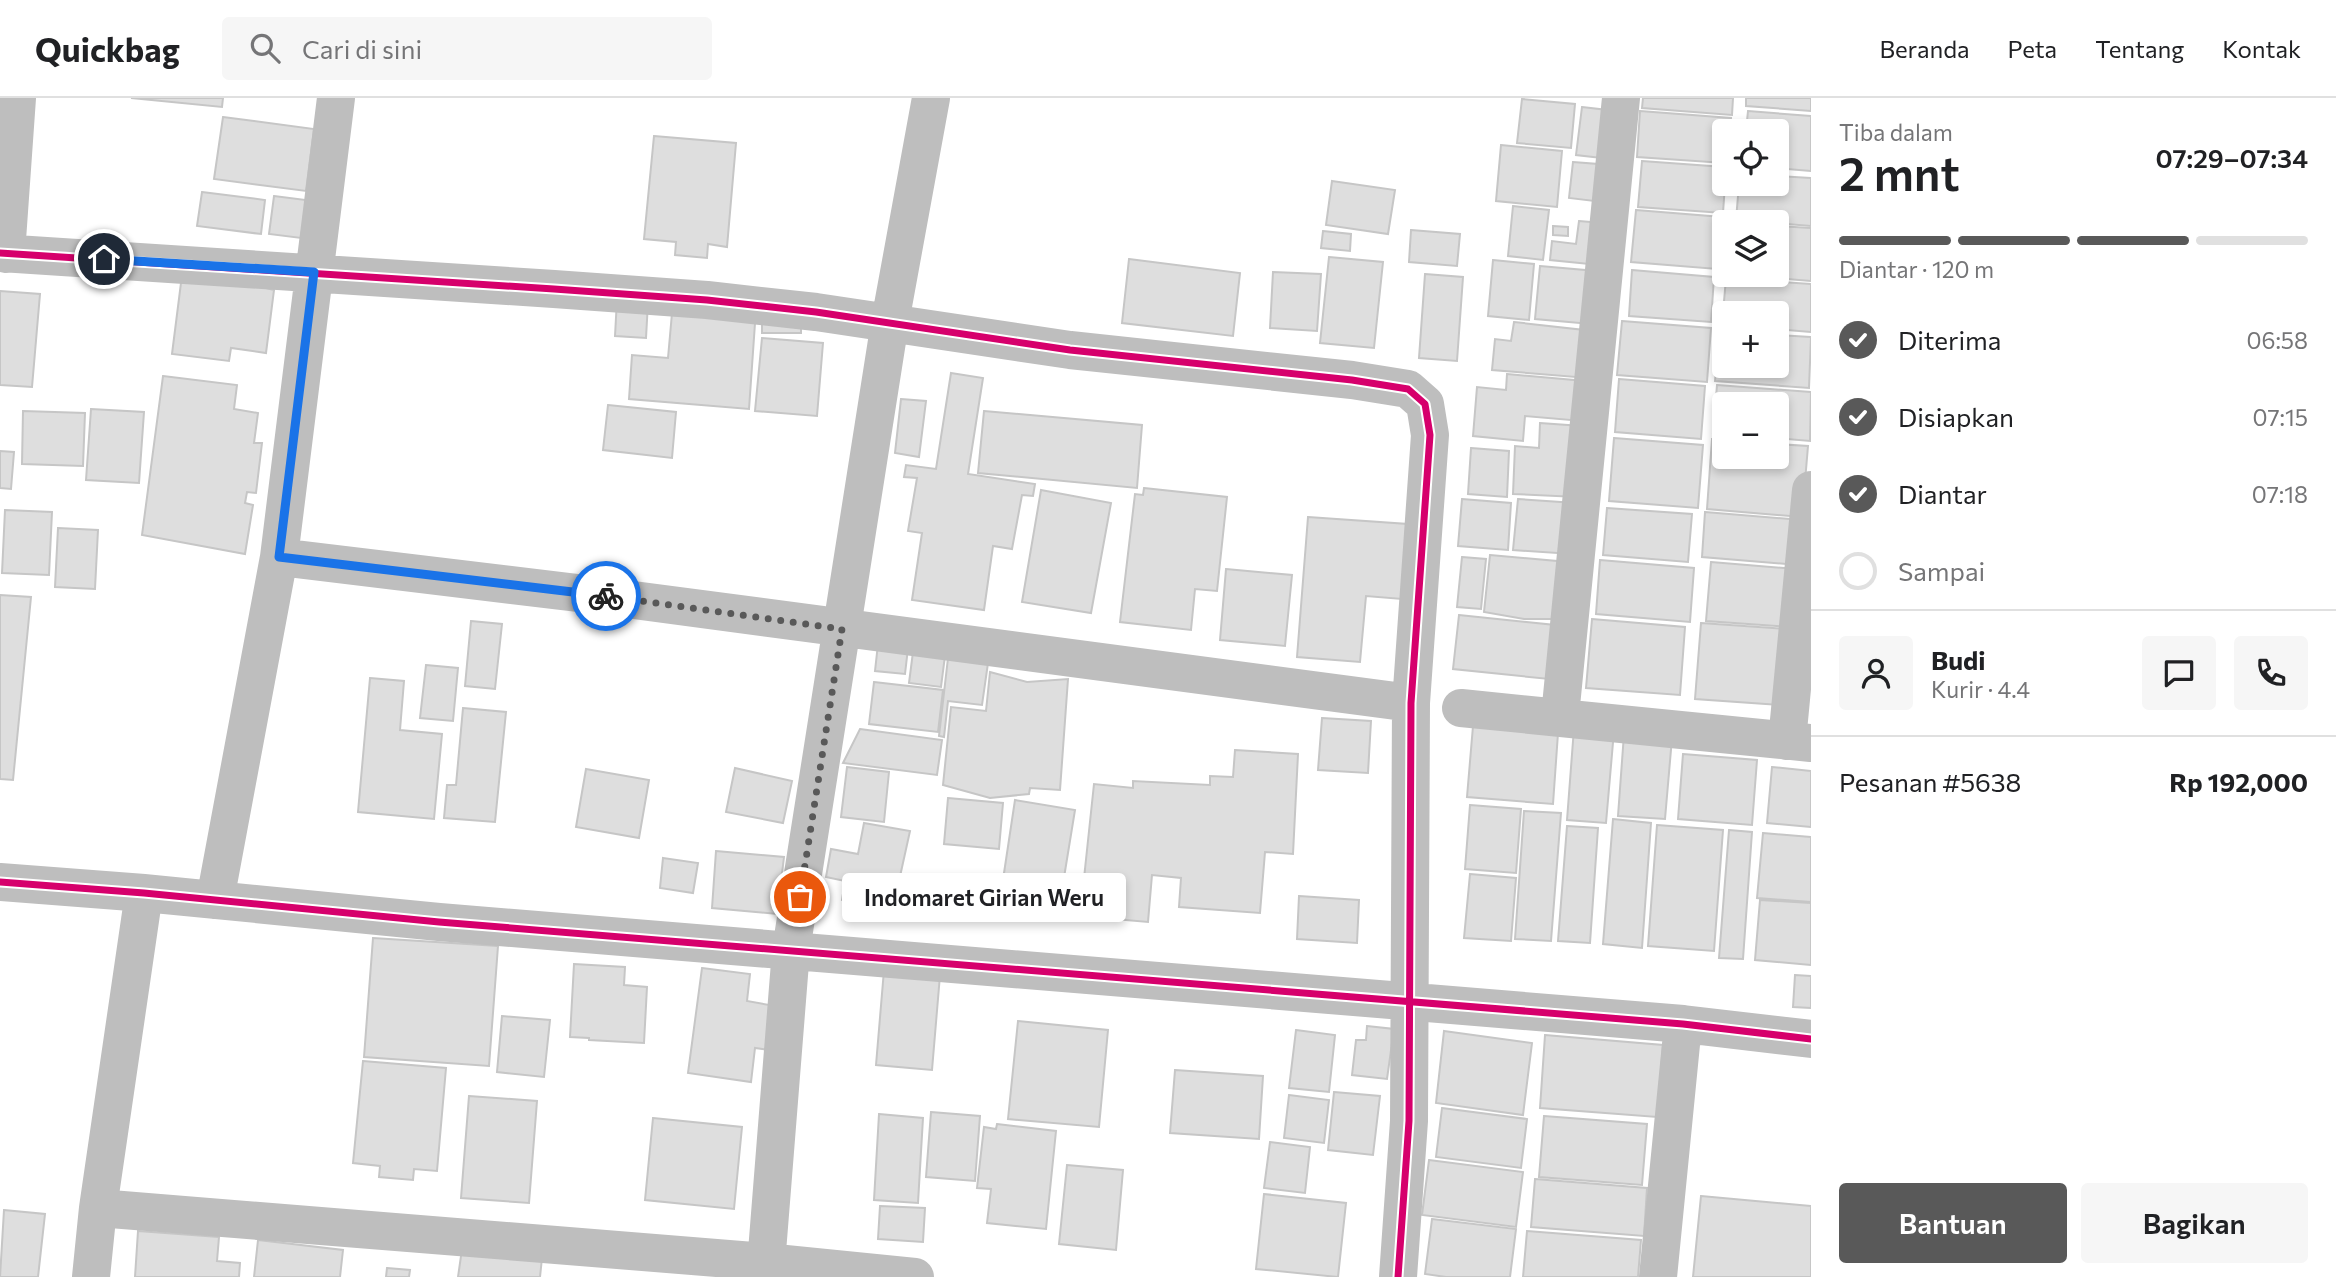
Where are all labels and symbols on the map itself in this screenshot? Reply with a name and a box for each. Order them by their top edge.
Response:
pin [74,229,134,289]
courier [571,561,641,631]
pin [770,867,830,927]
callout: Indomaret Girian Weru [842,872,1126,922]

